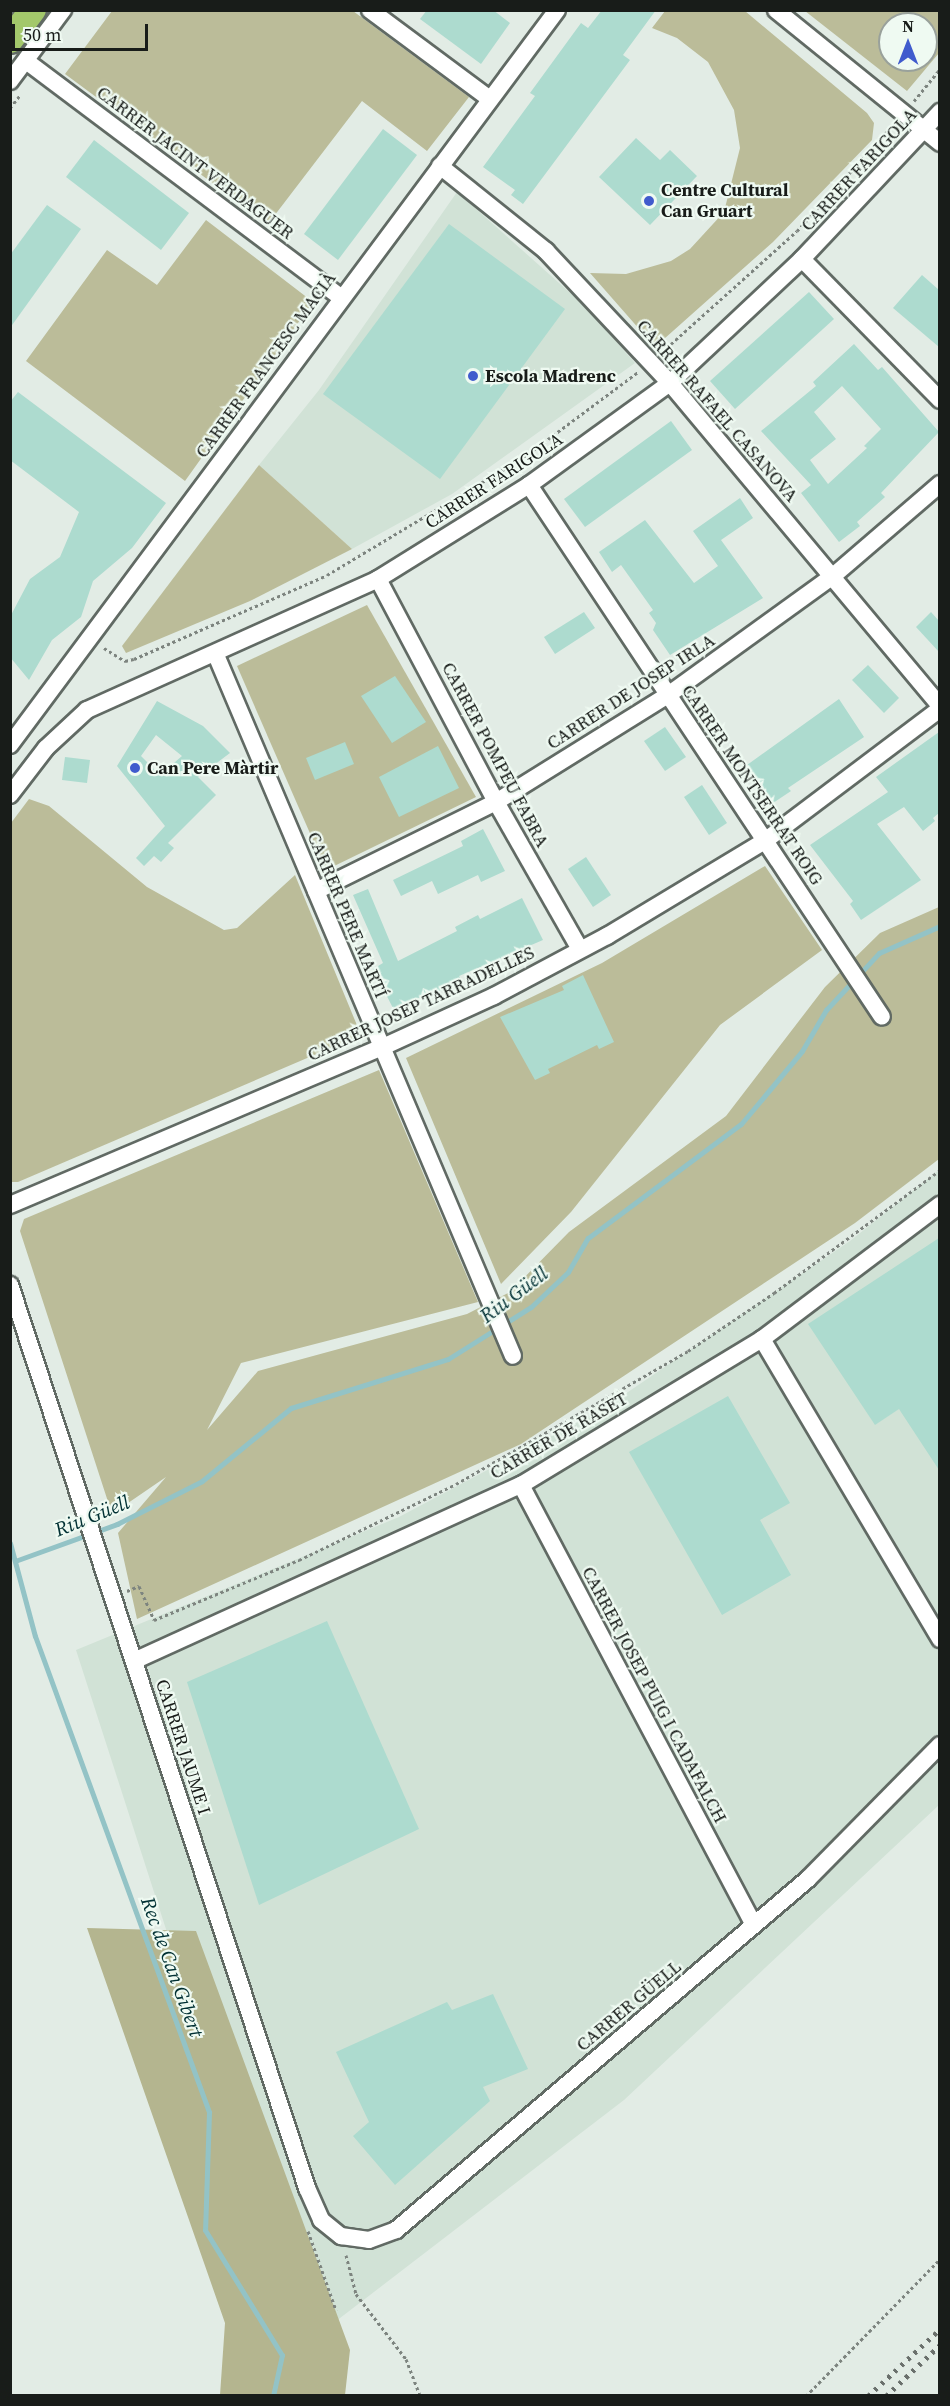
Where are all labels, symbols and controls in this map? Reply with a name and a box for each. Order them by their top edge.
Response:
scale bar [15,12,152,50]
north arrow [878,12,938,72]
text: N [902,15,914,37]
text: 50 m [23,22,61,47]
street label: CARRER JACINT VERDAGUER [92,82,298,244]
street label: CARRER FARIGOLA [797,104,921,236]
place label: Centre Cultural Can Gruart [661,180,788,222]
marker: Centre Cultural Can Gruart [642,194,656,208]
street label: CARRER FRANCESC MACIÀ [191,268,341,462]
street label: CARRER RAFAEL CASANOVA [632,315,802,507]
place label: Escola Madrenc [485,365,616,387]
marker: Escola Madrenc [466,369,480,383]
street label: CARRER FARIGOLA [421,428,567,534]
street label: CARRER DE JOSEP IRLA [543,630,719,754]
street label: CARRER POMPEU FABRA [437,659,553,851]
street label: CARRER MONTSERRAT ROIG [677,681,827,889]
place label: Can Pere Màrtir [147,757,278,779]
marker: Can Pere Màrtir [128,761,142,775]
street label: CARRER PERE MARTÍ [302,829,392,1001]
street label: CARRER JOSEP TARRADELLES [304,942,538,1066]
water label: Riu Güell [475,1262,553,1328]
street label: CARRER DE RASET [486,1388,632,1484]
water label: Riu Güell [51,1490,133,1542]
street label: CARRER JOSEP PUIG I CADAFALCH [577,1563,731,1827]
street label: CARRER JAUME I [151,1677,215,1817]
water label: Rec de Can Gibert [136,1894,208,2040]
street label: CARRER GÜELL [572,1956,686,2056]

